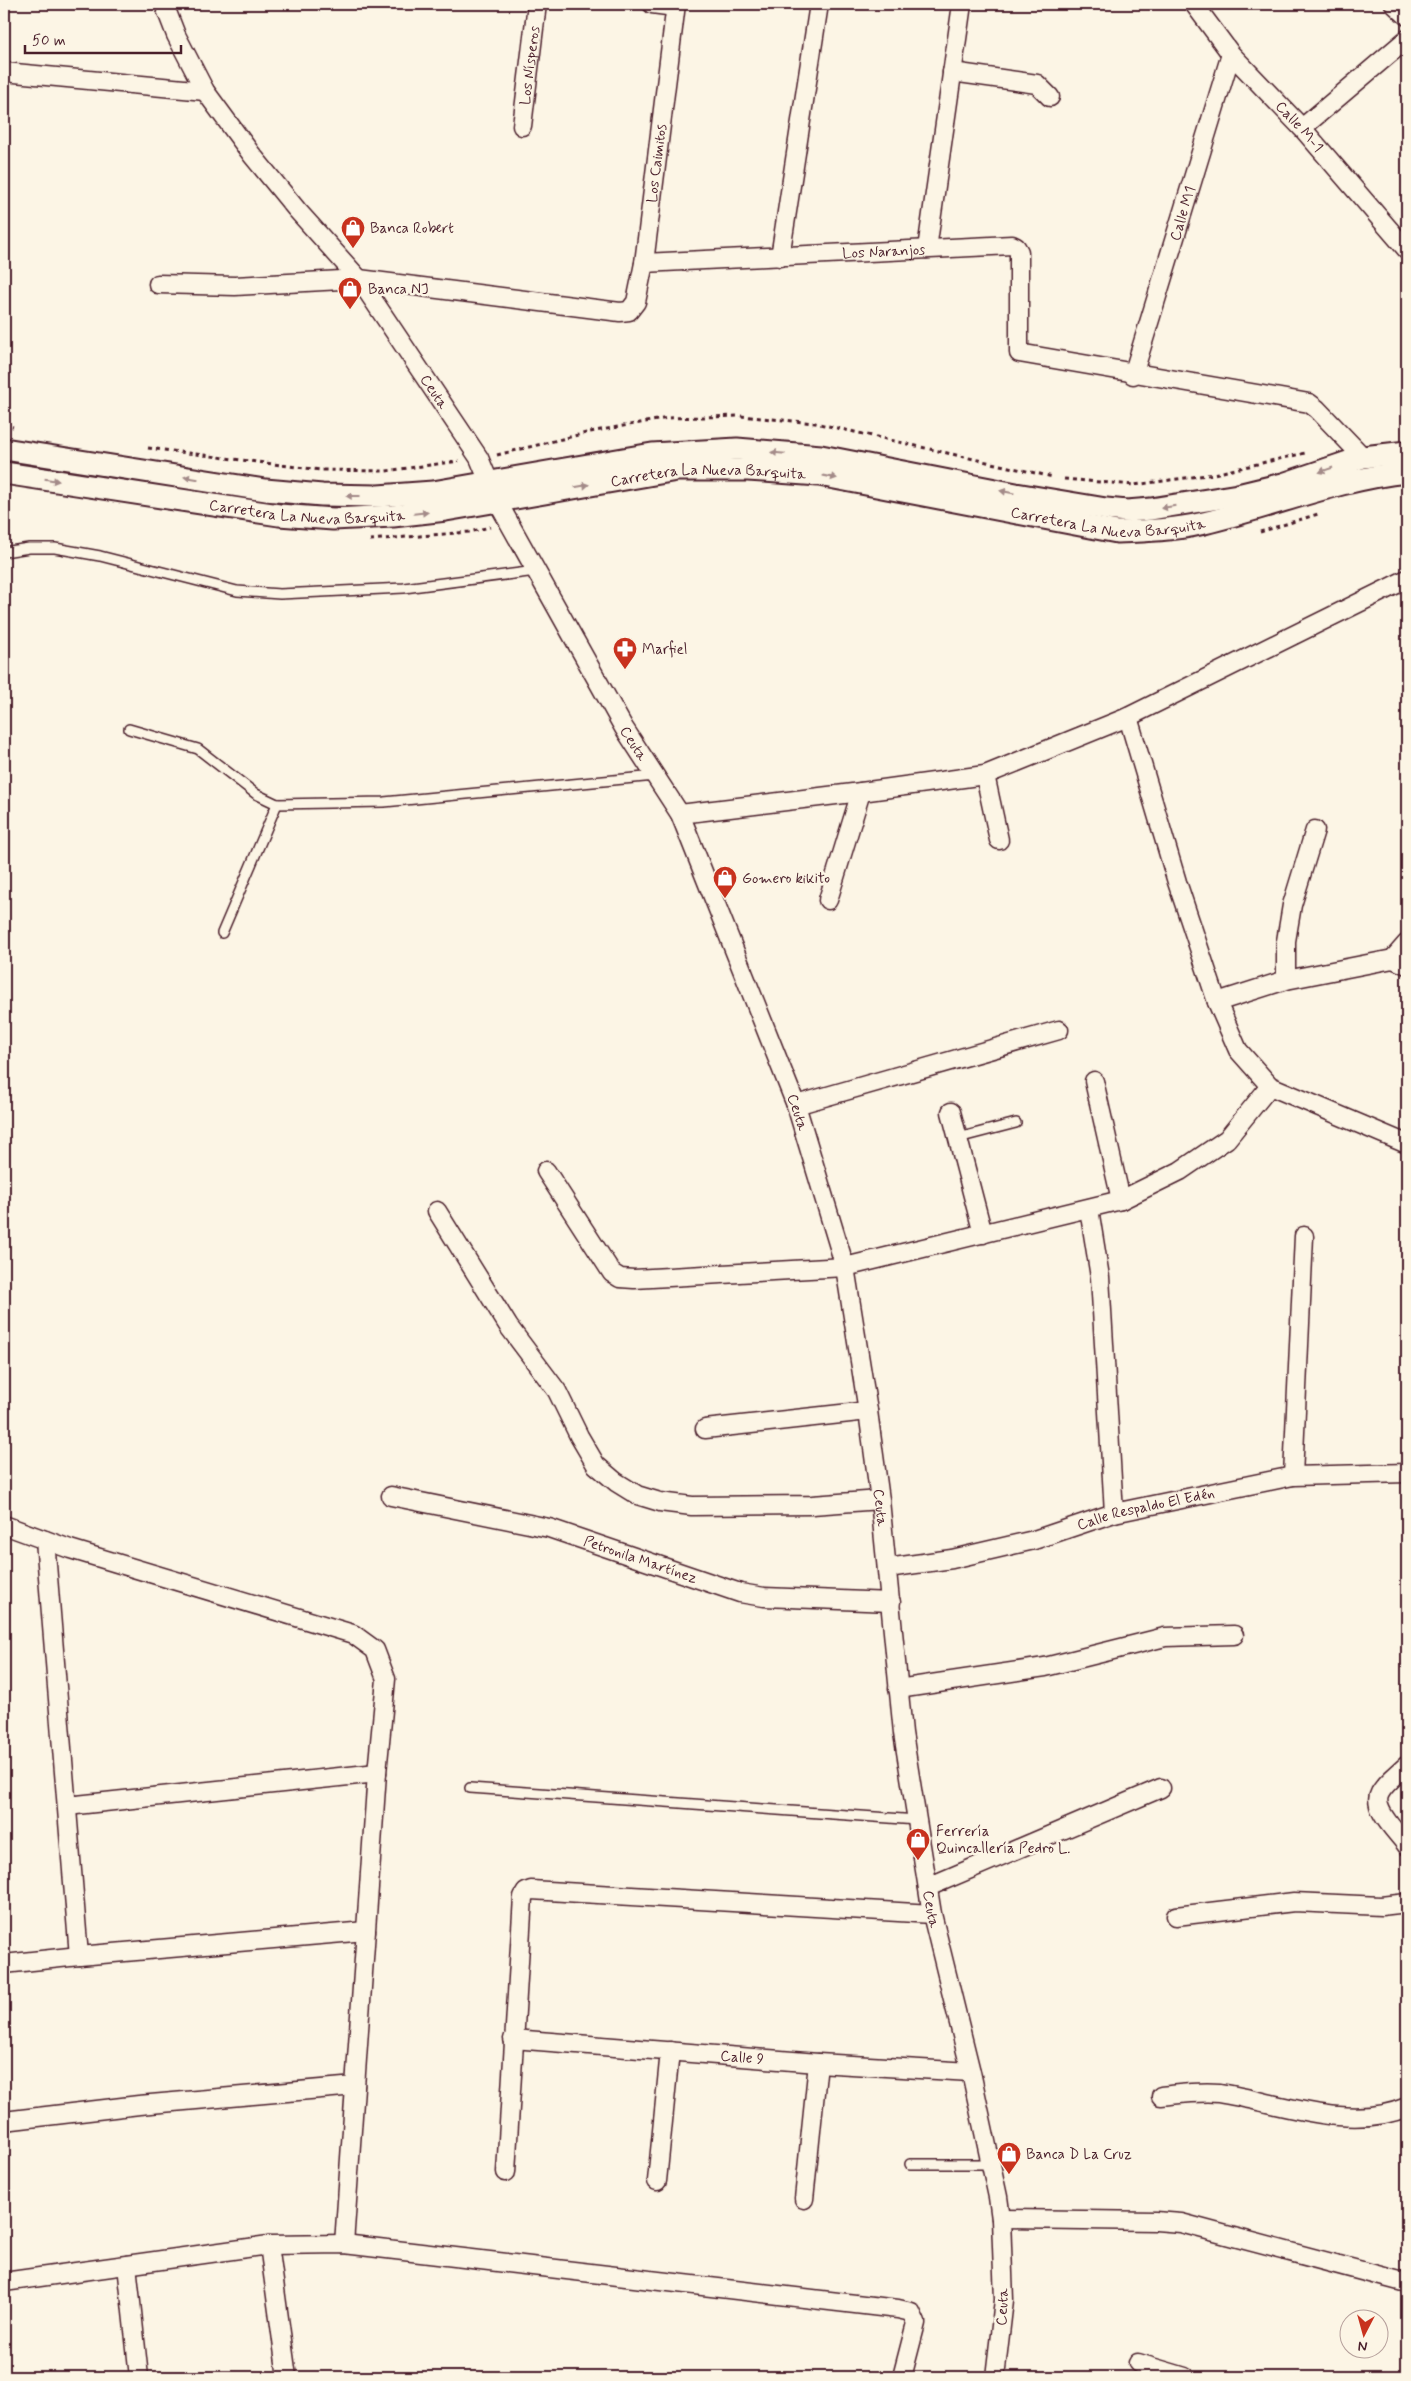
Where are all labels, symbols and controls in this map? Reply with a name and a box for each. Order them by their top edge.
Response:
scale bar [25,22,181,54]
street label: Los Nísperos [516,25,545,106]
text: 50 m [32,31,66,51]
street label: Calle M-1 [1270,97,1328,157]
street label: Los Caimitos [643,123,672,204]
street label: Calle M1 [1166,184,1201,243]
shop icon: Banca Robert [340,215,366,249]
place label: Banca Robert [370,219,454,239]
street label: Los Naranjos [842,240,926,264]
shop icon: Banca NJ [337,276,363,310]
place label: Banca NJ [368,280,428,300]
street label: Ceuta [415,371,453,414]
one-way arrow [770,449,786,457]
street label: Carretera La Nueva Barquita [609,461,808,492]
one-way arrow [1318,466,1333,474]
one-way arrow [822,473,837,481]
one-way arrow [183,474,199,482]
one-way arrow [44,476,60,484]
one-way arrow [574,482,590,490]
one-way arrow [1000,488,1015,496]
one-way arrow [345,491,361,499]
street label: Carretera La Nueva Barquita [208,495,407,530]
street label: Carretera La Nueva Barquita [1009,503,1208,543]
one-way arrow [1160,503,1176,511]
one-way arrow [414,509,430,517]
pharmacy icon: Marfiel [612,636,638,670]
place label: Marfiel [642,640,688,660]
street label: Ceuta [614,723,652,766]
shop icon: Gomero kikito [712,865,738,899]
place label: Gomero kikito [742,869,830,889]
street label: Ceuta [782,1091,812,1134]
street label: Calle Respaldo El Edén [1074,1483,1216,1536]
street label: Ceuta [868,1488,892,1528]
street label: Petronila Martínez [581,1532,700,1589]
place label: Ferrería Quincallería Pedro L. [936,1822,1070,1859]
shop icon: Ferrería Quincallería Pedro L. [905,1827,931,1861]
street label: Ceuta [917,1889,944,1931]
street label: Calle 9 [720,2046,765,2070]
shop icon: Banca D La Cruz [996,2141,1022,2175]
place label: Banca D La Cruz [1026,2145,1132,2165]
street label: Ceuta [992,2287,1014,2326]
north arrow [1338,2308,1388,2358]
text: N [1357,2336,1368,2355]

